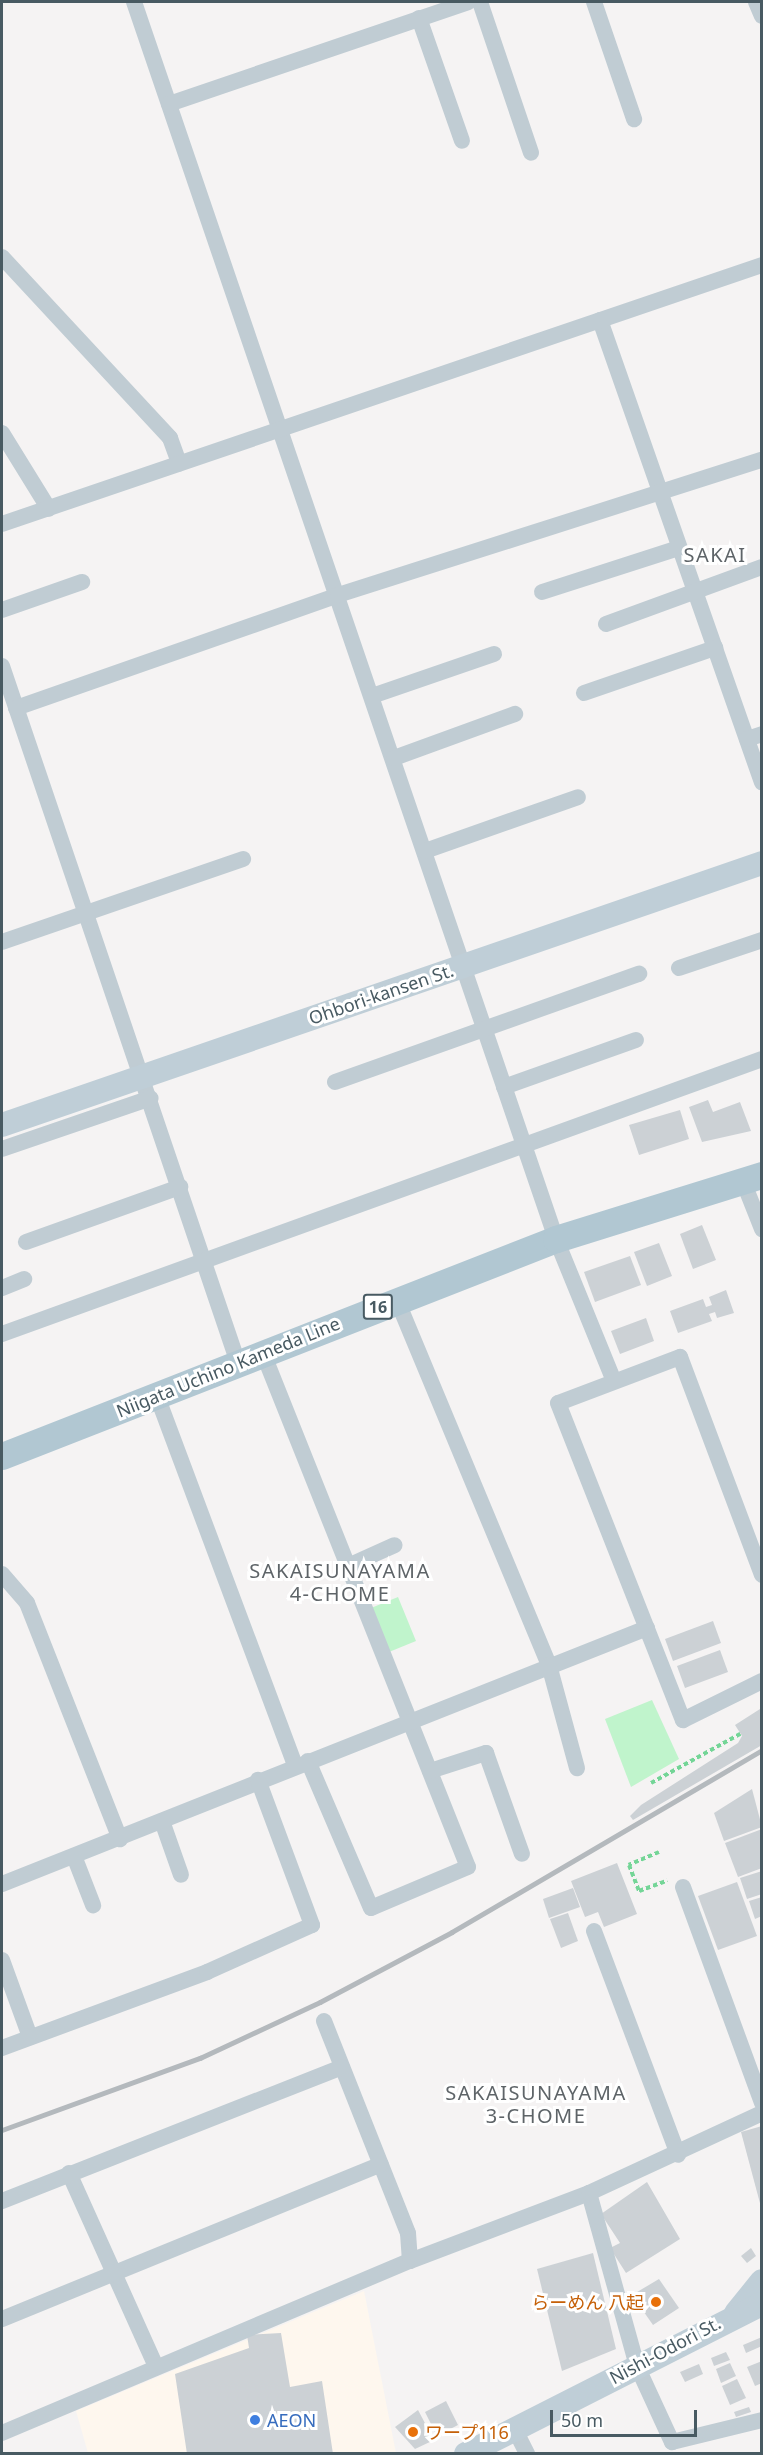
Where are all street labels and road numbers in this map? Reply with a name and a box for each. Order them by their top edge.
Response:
street label: Ohbori-kansen St. [306,959,456,1029]
road number: 16 [362,1294,394,1320]
street label: Niigata Uchino Kameda Line [113,1312,343,1422]
street label: Nishi-Odori St. [606,2312,724,2388]

